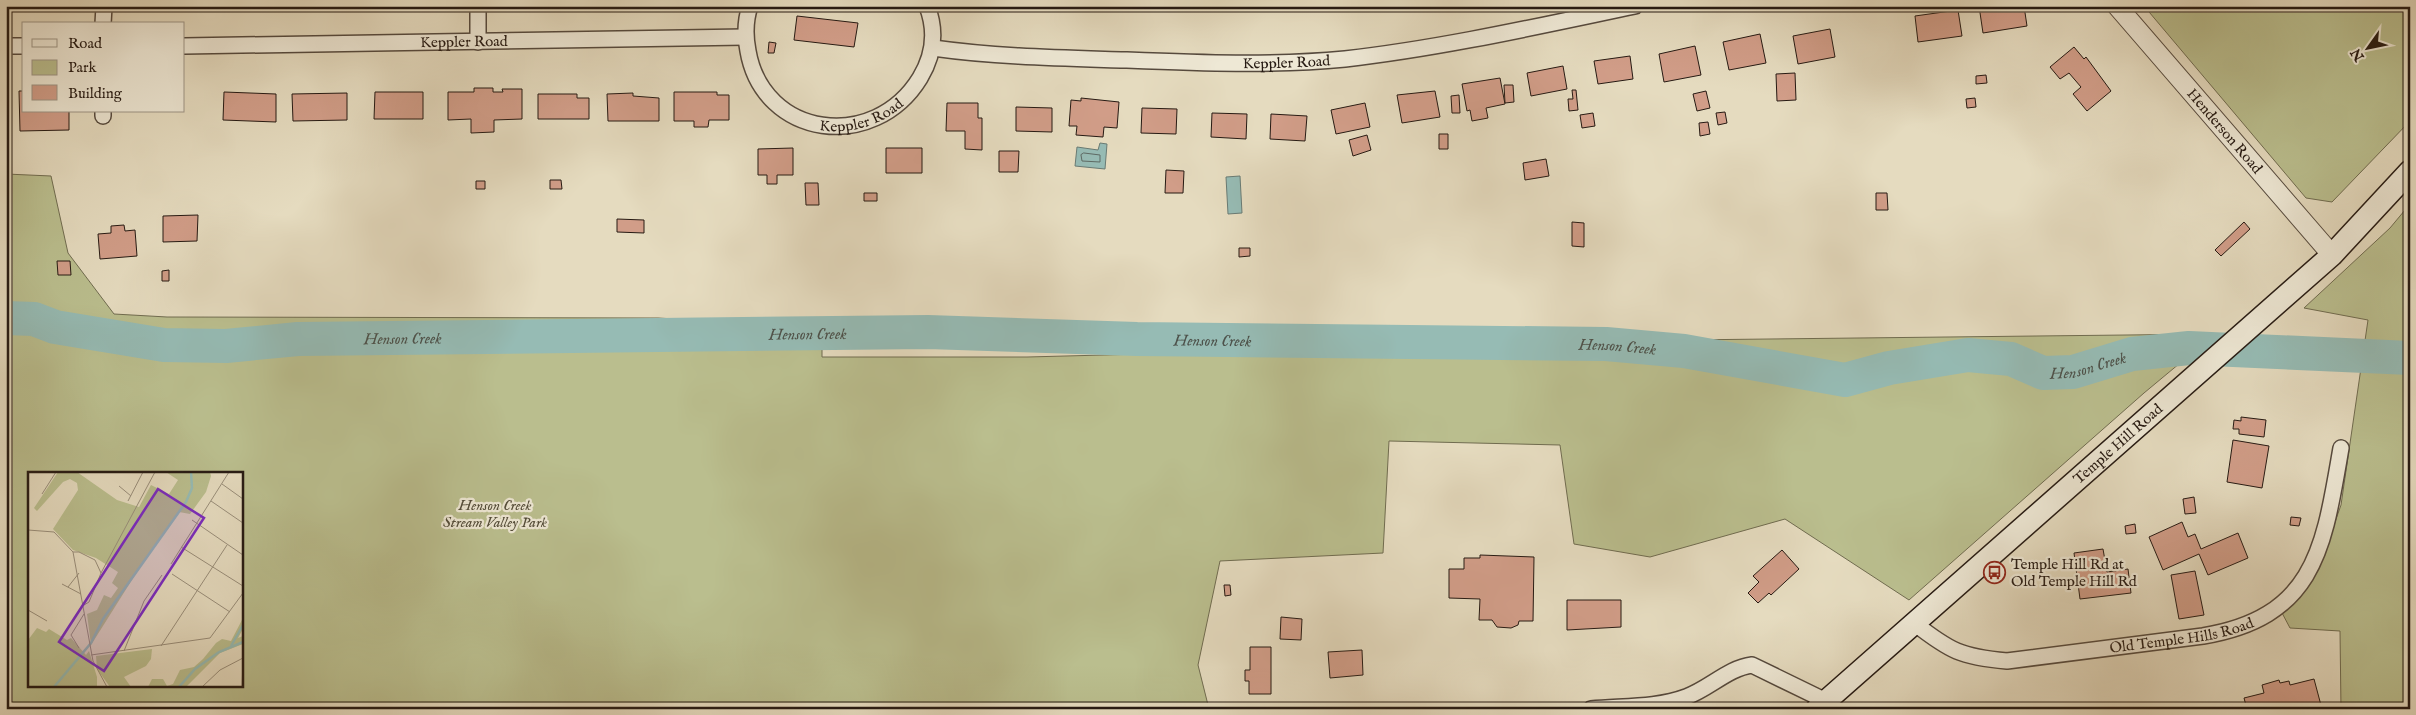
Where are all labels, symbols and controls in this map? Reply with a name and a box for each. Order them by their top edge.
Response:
legend [22,22,185,112]
north arrow [2344,22,2394,72]
street label: Keppler Road [420,32,509,52]
text: Road [68,34,103,53]
text: N [2347,45,2369,65]
street label: Keppler Road [1243,51,1332,73]
text: Park [68,58,98,77]
text: Building [68,84,123,103]
street label: Henderson Road [2182,85,2267,178]
street label: Keppler Road [818,94,908,136]
water label: Henson Creek [768,325,847,346]
water label: Henson Creek [363,329,442,350]
water label: Henson Creek [1172,331,1252,352]
water label: Henson Creek [1577,336,1658,361]
water label: Henson Creek [2049,348,2129,385]
street label: Temple Hill Road [2070,399,2167,489]
inset map [28,472,242,688]
park label: Henson Creek Stream Valley Park [443,496,547,532]
place label: Temple Hill Rd at Old Temple Hill Rd [2011,555,2138,591]
bus stop icon: Temple Hill Rd at Old Temple Hill Rd [1983,561,2007,585]
street label: Old Temple Hills Road [2108,613,2257,658]

